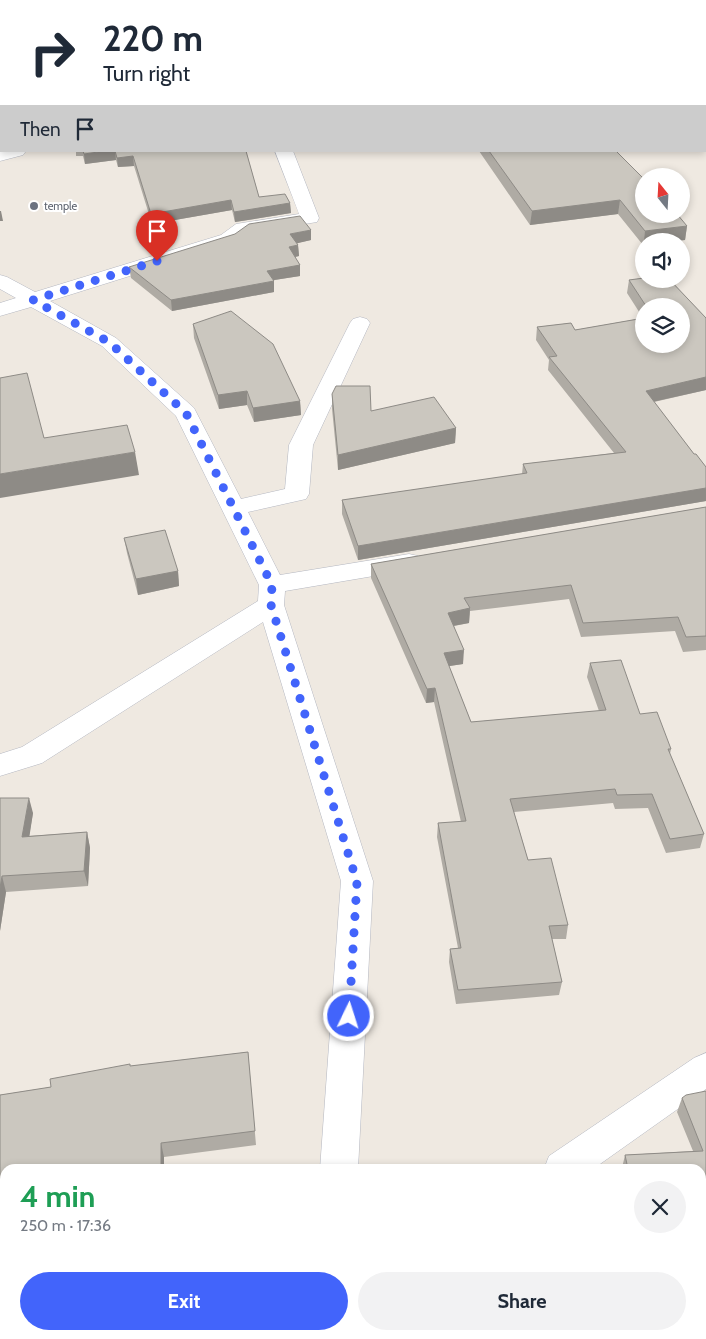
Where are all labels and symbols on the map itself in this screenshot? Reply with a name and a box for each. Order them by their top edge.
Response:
north arrow [635,168,690,222]
place label: temple [44,199,78,213]
marker: temple [28,200,40,212]
pin [136,210,178,261]
position arrow [322,989,374,1041]

